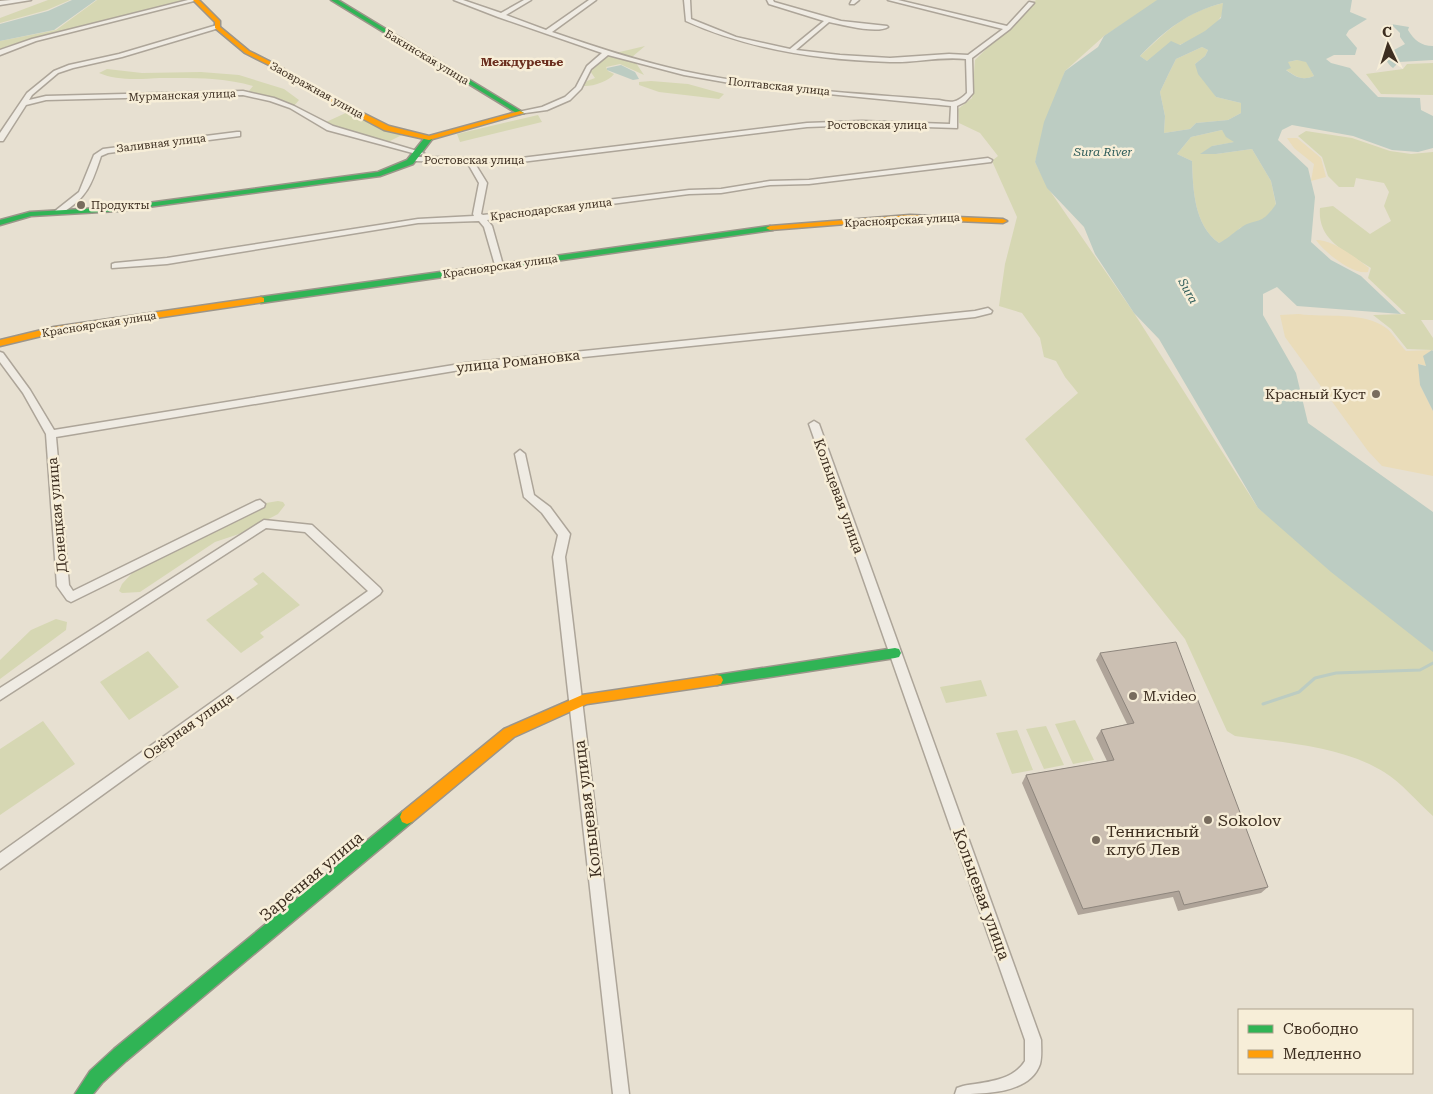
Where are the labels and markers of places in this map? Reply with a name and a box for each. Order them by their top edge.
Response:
marker: Продукты [75,199,87,211]
place label: Продукты [91,199,149,212]
place label: Красный Куст [1265,386,1366,402]
marker: Красный Куст [1370,388,1382,400]
place label: M.video [1143,688,1197,704]
marker: M.video [1127,690,1139,702]
place label: Sokolov [1218,811,1282,830]
marker: Sokolov [1202,814,1214,826]
place label: Теннисный клуб Лев [1106,822,1199,859]
marker: Теннисный клуб Лев [1090,834,1102,846]

